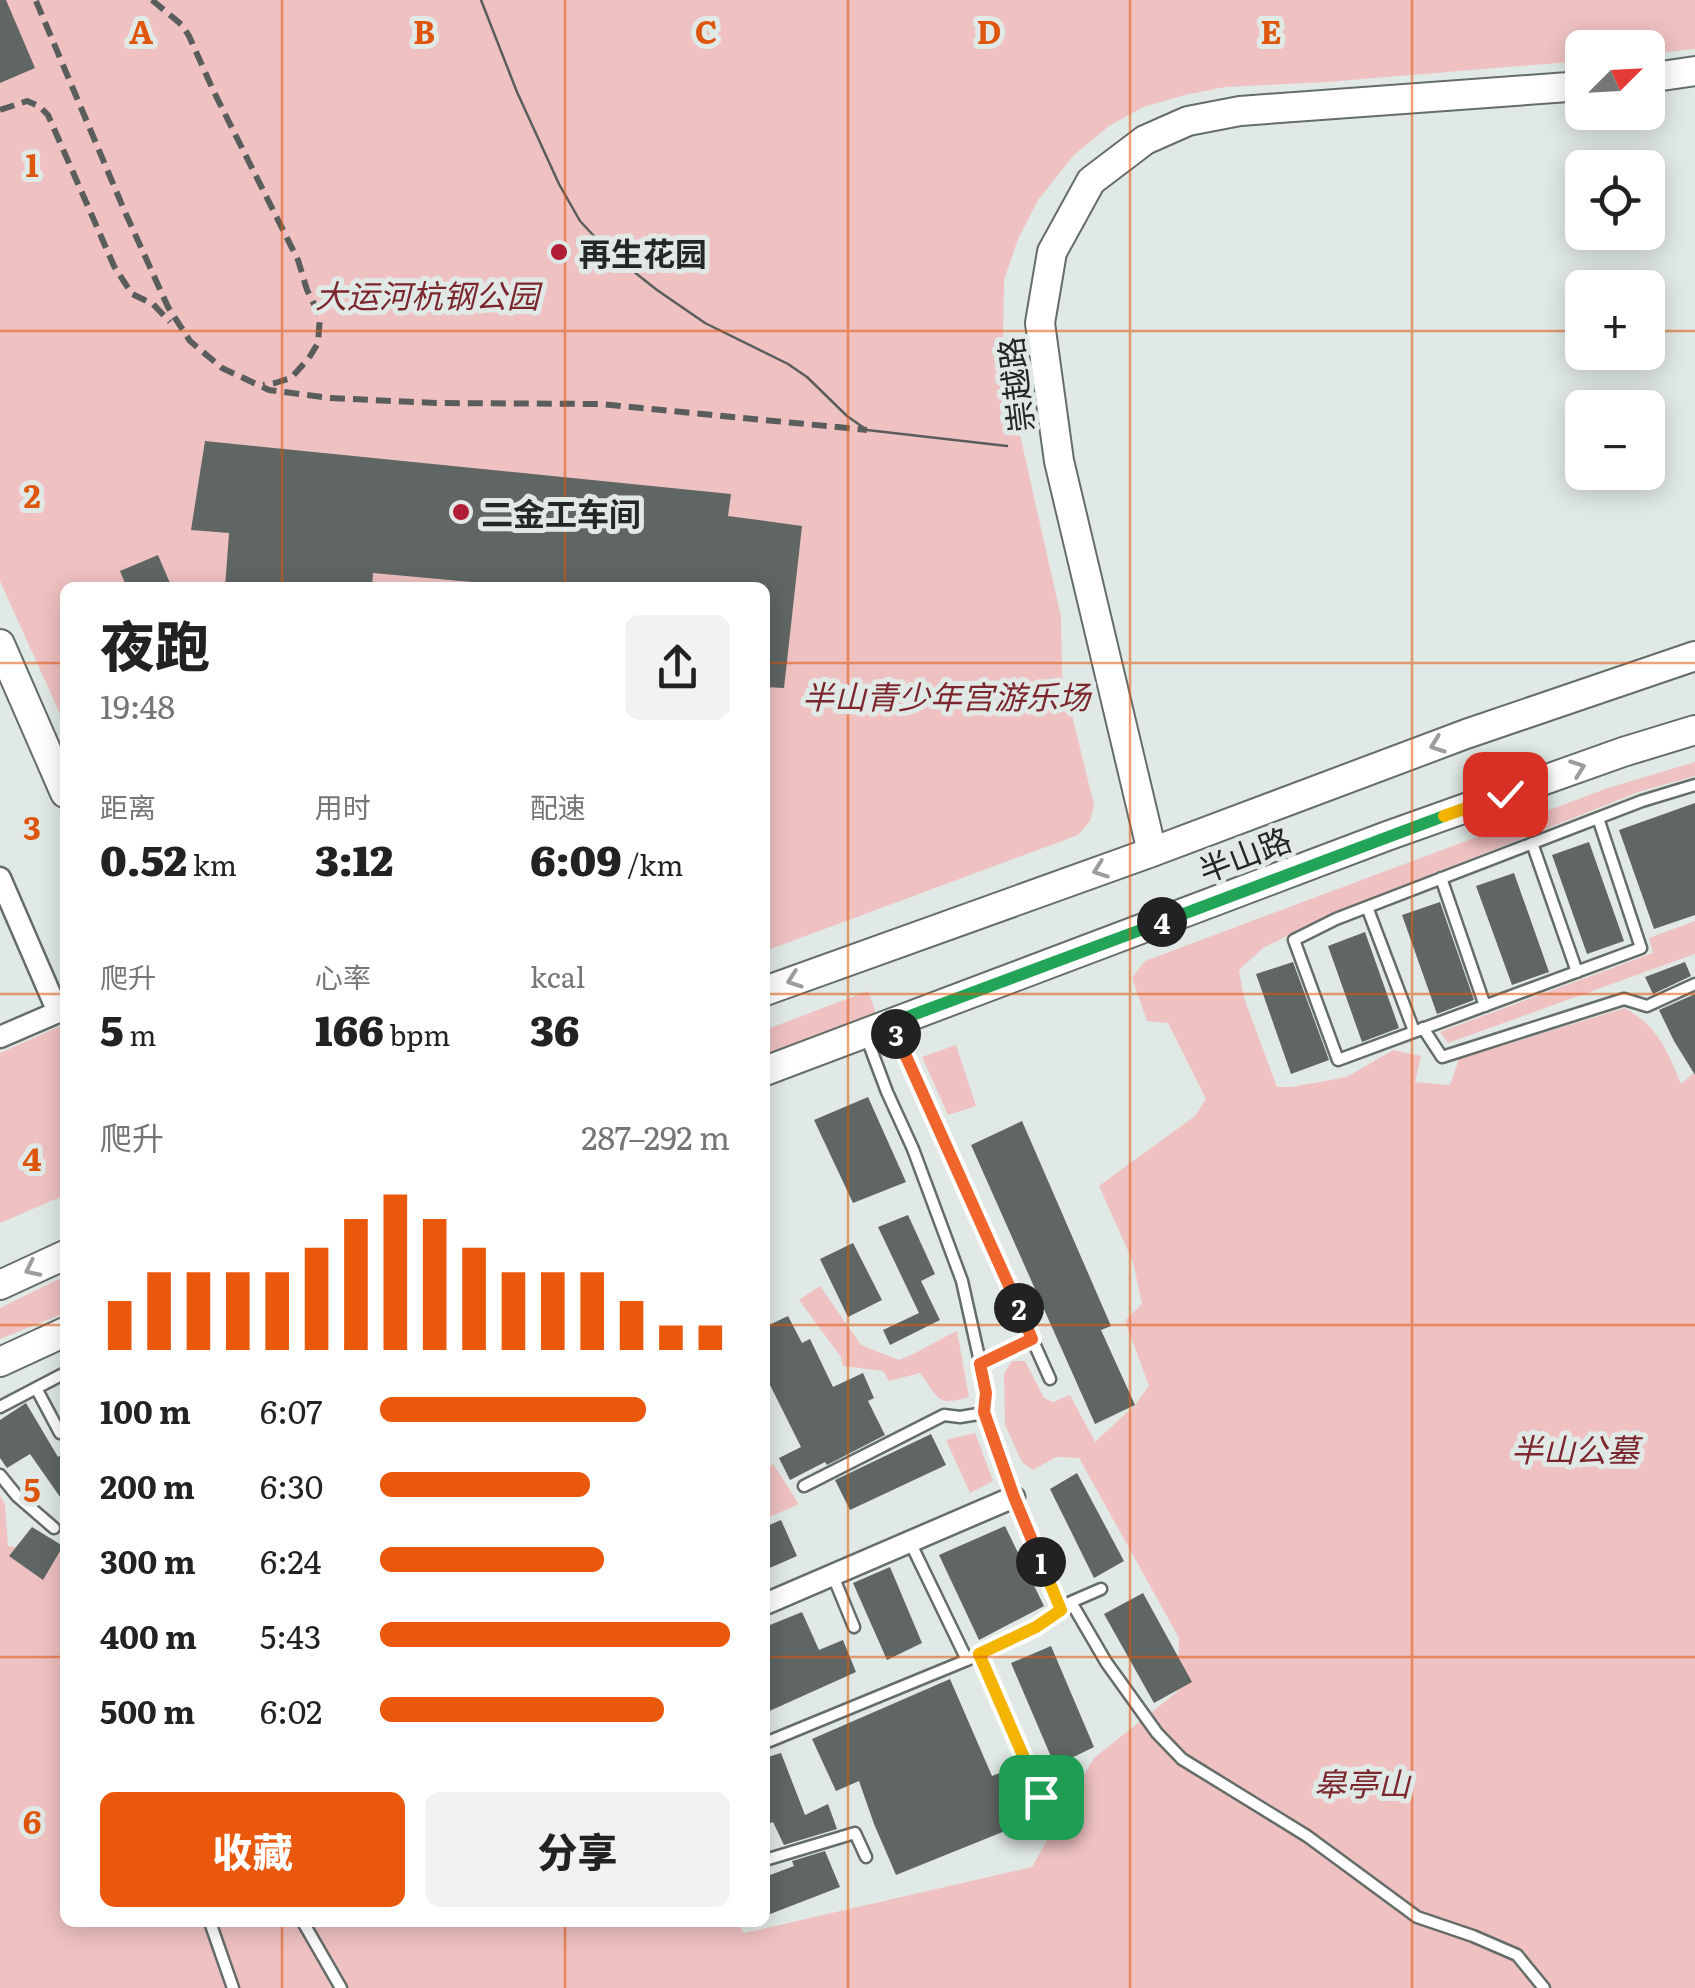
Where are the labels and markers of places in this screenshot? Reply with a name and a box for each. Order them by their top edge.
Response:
place label: 再生花园 [579,228,707,276]
marker: 再生花园 [548,241,570,263]
place label: 二金工车间 [481,488,641,536]
marker: 二金工车间 [450,501,472,523]
pin [1463,752,1548,837]
pin: 4 [1137,897,1187,947]
pin: 3 [871,1009,921,1059]
pin: 2 [994,1283,1044,1333]
pin: 1 [1016,1537,1066,1587]
pin [999,1755,1084,1840]

